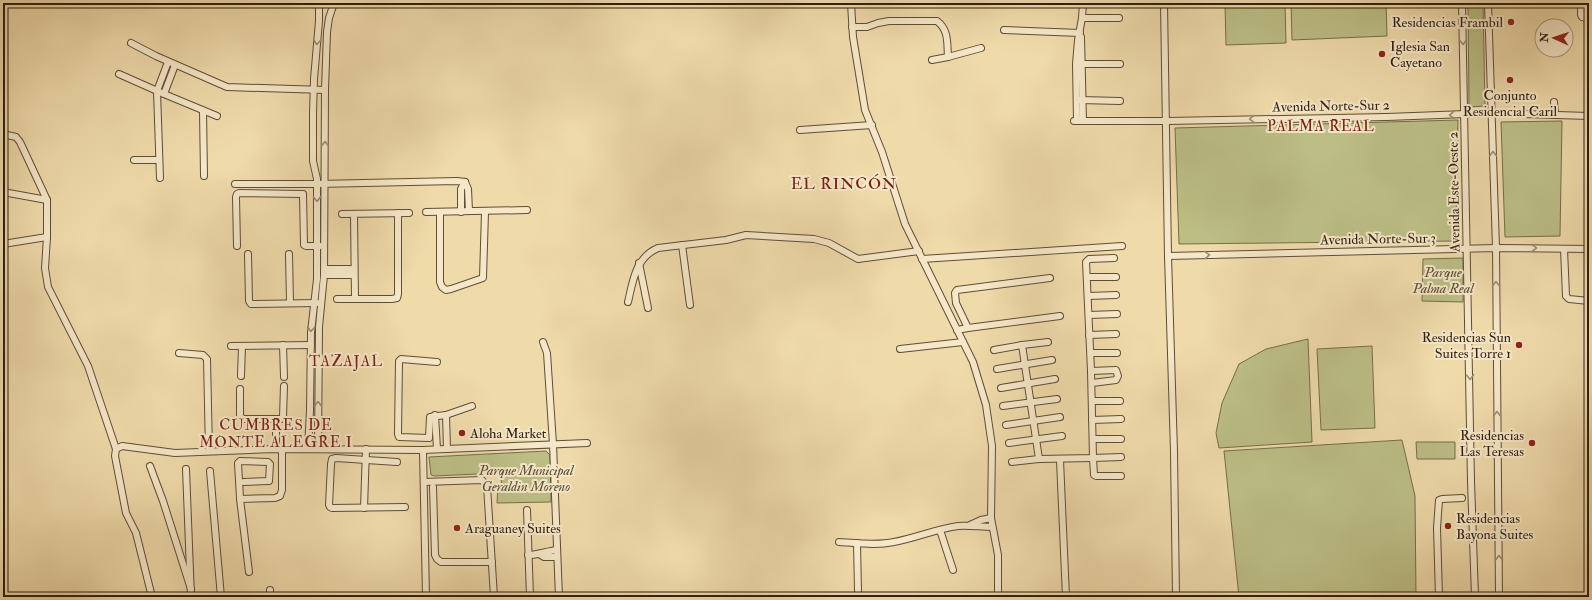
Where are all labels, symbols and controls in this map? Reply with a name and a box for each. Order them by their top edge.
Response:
place label: Residencias Frambil [1392,14,1503,31]
marker: Residencias Frambil [1506,17,1516,27]
north arrow [1534,18,1574,58]
text: N [1538,31,1551,44]
place label: Iglesia San Cayetano [1390,38,1450,72]
one-way arrow [312,39,321,45]
one-way arrow [1459,39,1468,45]
marker: Iglesia San Cayetano [1377,49,1387,59]
marker: Conjunto Residencial Caril [1505,75,1515,85]
place label: Conjunto Residencial Caril [1463,87,1558,120]
street label: Avenida Norte-Sur 2 [1271,96,1390,116]
one-way arrow [1449,111,1455,119]
one-way arrow [1249,115,1255,123]
district label: PALMA REAL [1267,117,1375,136]
street label: Avenida Este-Oeste 2 [1444,132,1464,253]
one-way arrow [321,141,329,147]
one-way arrow [1489,151,1497,157]
district label: EL RINCÓN [791,173,897,194]
one-way arrow [313,196,321,202]
street label: Avenida Norte-Sur 3 [1319,229,1436,249]
one-way arrow [1531,244,1537,252]
one-way arrow [1204,251,1210,259]
park label: Parque Palma Real [1411,264,1475,297]
one-way arrow [1492,281,1500,287]
one-way arrow [307,326,316,332]
place label: Residencias Sun Suites Torre 1 [1422,329,1511,362]
marker: Residencias Sun Suites Torre 1 [1514,340,1524,350]
district label: TAZAJAL [309,352,383,372]
one-way arrow [1465,374,1474,380]
one-way arrow [314,401,322,407]
one-way arrow [1493,411,1501,417]
district label: CUMBRES DE MONTE ALEGRE I [199,416,353,452]
place label: Aloha Market [469,425,547,442]
place label: Residencias Las Teresas [1460,427,1524,460]
marker: Aloha Market [457,428,467,438]
marker: Residencias Las Teresas [1527,438,1537,448]
park label: Parque Municipal Geraldin Moreno [478,462,575,495]
place label: Residencias Bayona Suites [1456,510,1534,544]
place label: Araguaney Suites [464,520,561,538]
marker: Residencias Bayona Suites [1443,521,1453,531]
marker: Araguaney Suites [452,523,462,533]
one-way arrow [1495,555,1503,561]

